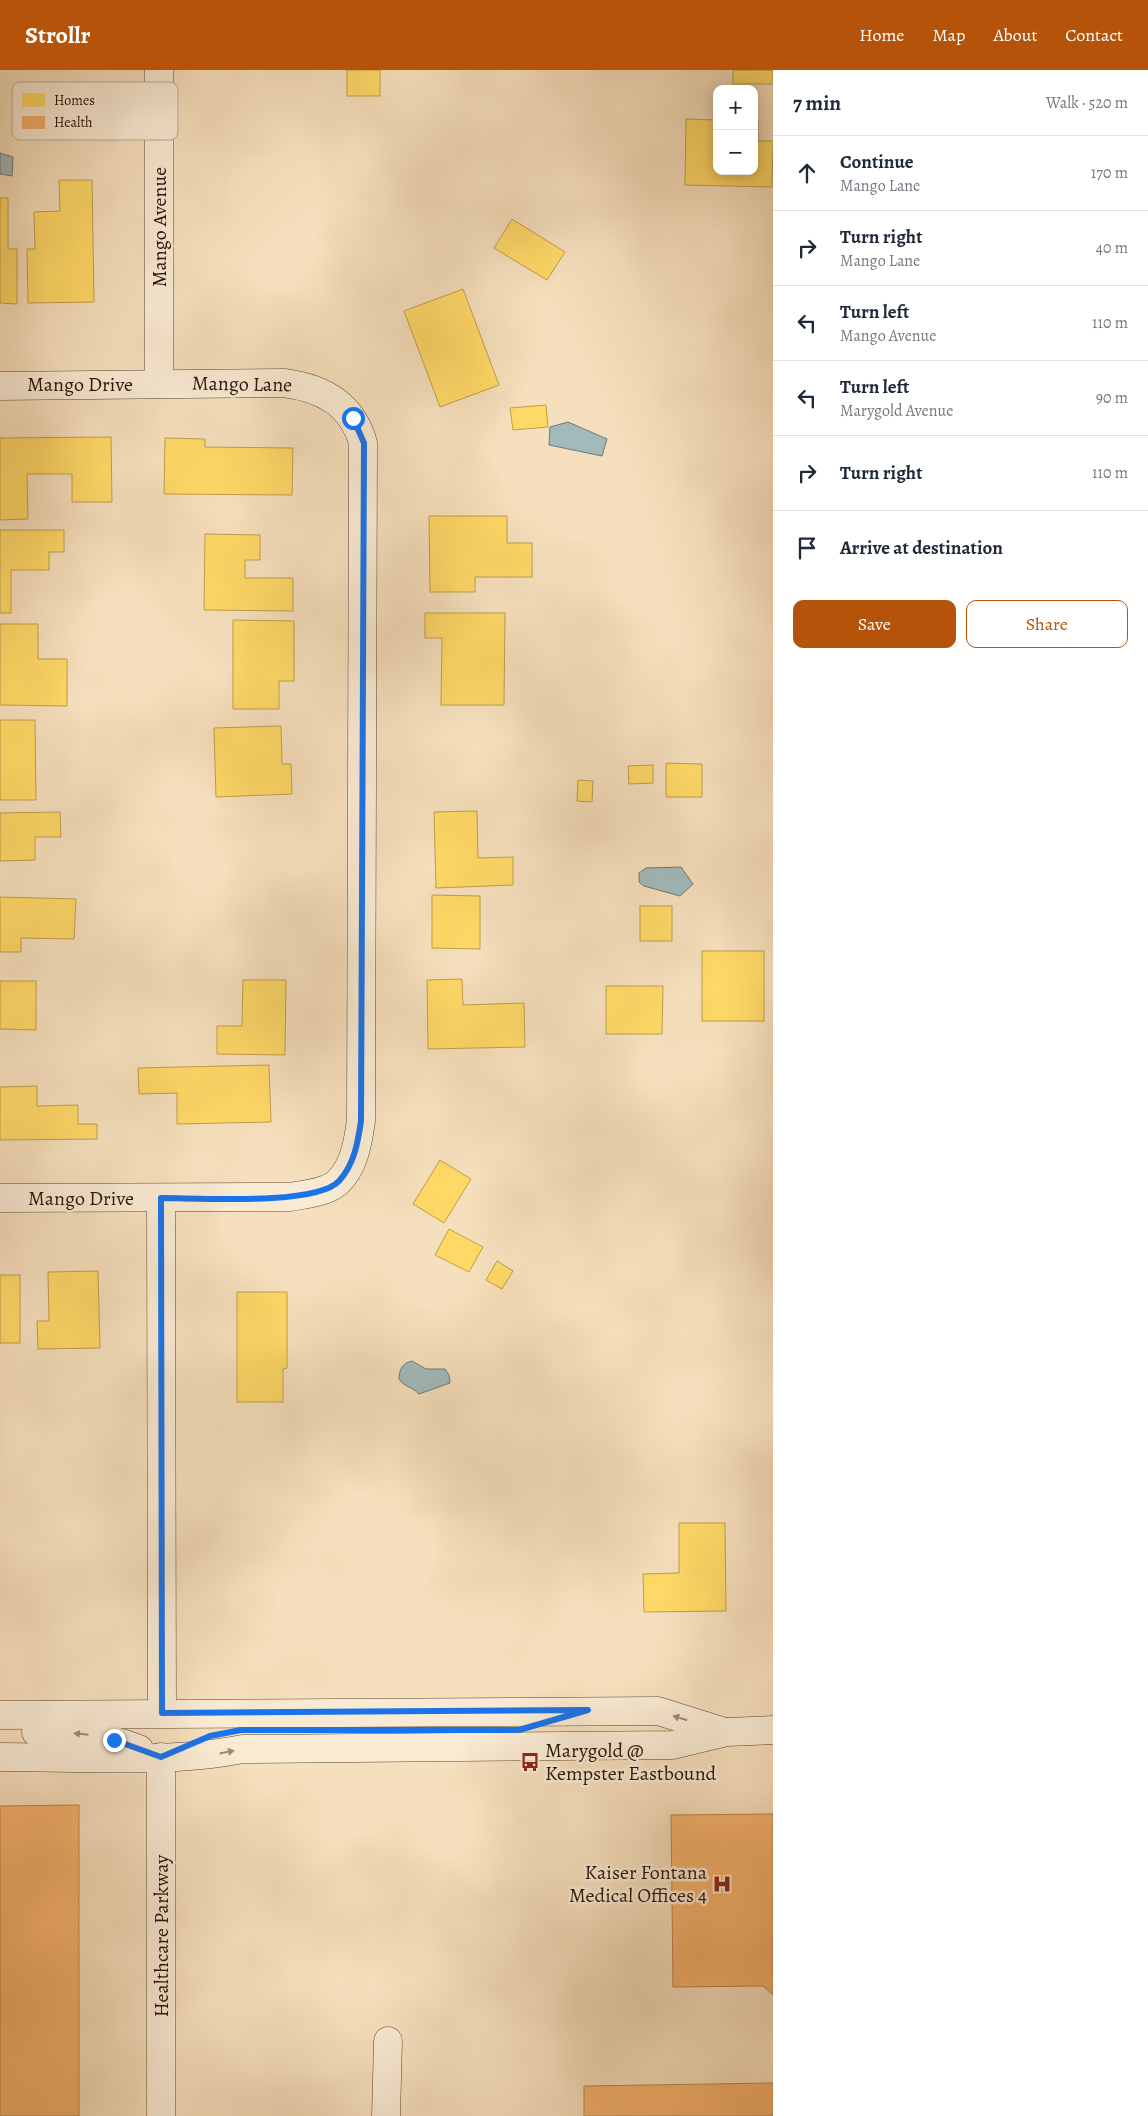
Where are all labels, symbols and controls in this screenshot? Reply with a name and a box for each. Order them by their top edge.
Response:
text: Strollr [25,19,90,51]
text: Home [859,23,904,47]
text: Map [932,23,965,47]
text: About [993,23,1037,47]
text: Contact [1065,23,1123,47]
legend [12,82,178,140]
map controls [713,85,758,175]
button: + [713,85,758,130]
text: 7 min [793,89,841,117]
text: Homes [54,91,95,110]
text: Walk · 520 m [1046,92,1128,114]
text: Health [54,113,93,132]
button: − [713,130,758,175]
text: Continue [840,149,914,175]
icon: ahead [793,159,821,187]
text: 170 m [1091,162,1128,184]
street label: Mango Avenue [146,167,173,287]
text: Mango Lane [840,175,920,197]
text: Turn right [840,224,922,250]
icon: right [793,234,821,262]
text: 40 m [1096,237,1128,259]
text: Mango Lane [840,250,920,272]
text: Turn left [840,299,909,325]
icon: left [793,309,821,337]
text: 110 m [1092,312,1128,334]
text: Mango Avenue [840,325,936,347]
street label: Mango Lane [192,370,292,398]
street label: Mango Drive [27,371,133,398]
text: Turn left [840,374,909,400]
icon: left [793,384,821,412]
text: 90 m [1096,387,1128,409]
text: Marygold Avenue [840,400,953,422]
route start [342,407,365,430]
icon: right [793,459,821,487]
text: Turn right [840,460,922,486]
text: 110 m [1092,462,1128,484]
icon: arrive [793,534,821,562]
text: Arrive at destination [840,535,1003,561]
button: Save [793,600,956,648]
button: Share [966,600,1128,648]
street label: Mango Drive [28,1185,134,1212]
one-way arrow [672,1713,687,1721]
route end [103,1729,126,1752]
one-way arrow [72,1730,88,1738]
place label: Marygold @ Kempster Eastbound [545,1737,717,1787]
one-way arrow [219,1748,234,1756]
bus stop icon: Marygold @ Kempster Eastbound [519,1751,541,1773]
street label: Healthcare Parkway [148,1854,175,2017]
place label: Kaiser Fontana Medical Offices 4 [569,1859,708,1909]
hospital icon: Kaiser Fontana Medical Offices 4 [711,1873,733,1895]

